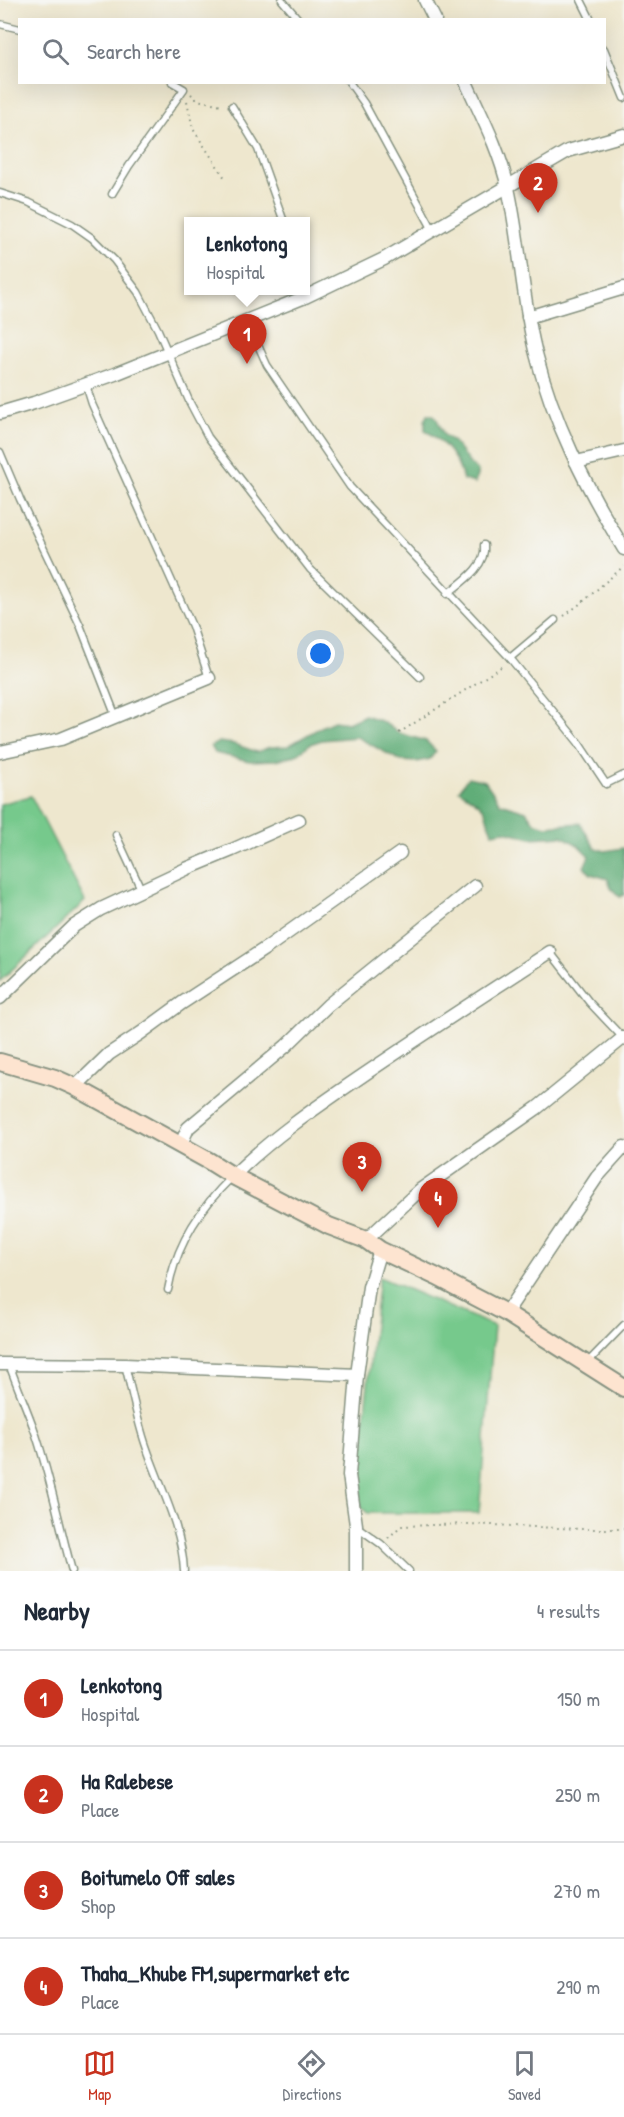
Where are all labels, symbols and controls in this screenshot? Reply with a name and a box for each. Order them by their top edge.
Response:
search box [18,18,606,84]
icon: search [39,35,72,68]
text: Search here [87,36,181,66]
pin: 2 [518,164,558,213]
popup [184,217,310,295]
text: Lenkotong [206,228,288,258]
text: Hospital [206,258,265,285]
pin: 1 [228,314,266,364]
your location [306,639,335,668]
pin: 3 [342,1142,382,1192]
pin: 4 [418,1178,458,1228]
text: Nearby [24,1593,90,1628]
text: 4 results [537,1597,600,1624]
text: Lenkotong [81,1670,162,1700]
text: 1 [40,1685,47,1712]
text: 150 m [557,1685,600,1712]
text: Hospital [81,1700,139,1727]
text: Ha Ralebese [81,1766,173,1796]
text: 2 [39,1781,48,1808]
text: 250 m [555,1781,600,1808]
text: Place [81,1796,120,1823]
text: Boitumelo Off sales [81,1862,235,1892]
text: 3 [39,1877,48,1904]
text: 270 m [554,1877,600,1904]
text: Shop [81,1892,115,1919]
text: Thaha_Khube FM,supermarket etc [81,1958,349,1988]
text: 4 [40,1973,47,2000]
text: 290 m [556,1973,600,2000]
text: Place [81,1988,120,2015]
tab: Map [83,2047,116,2105]
tab: Directions [283,2047,341,2105]
tab: Saved [508,2047,541,2105]

